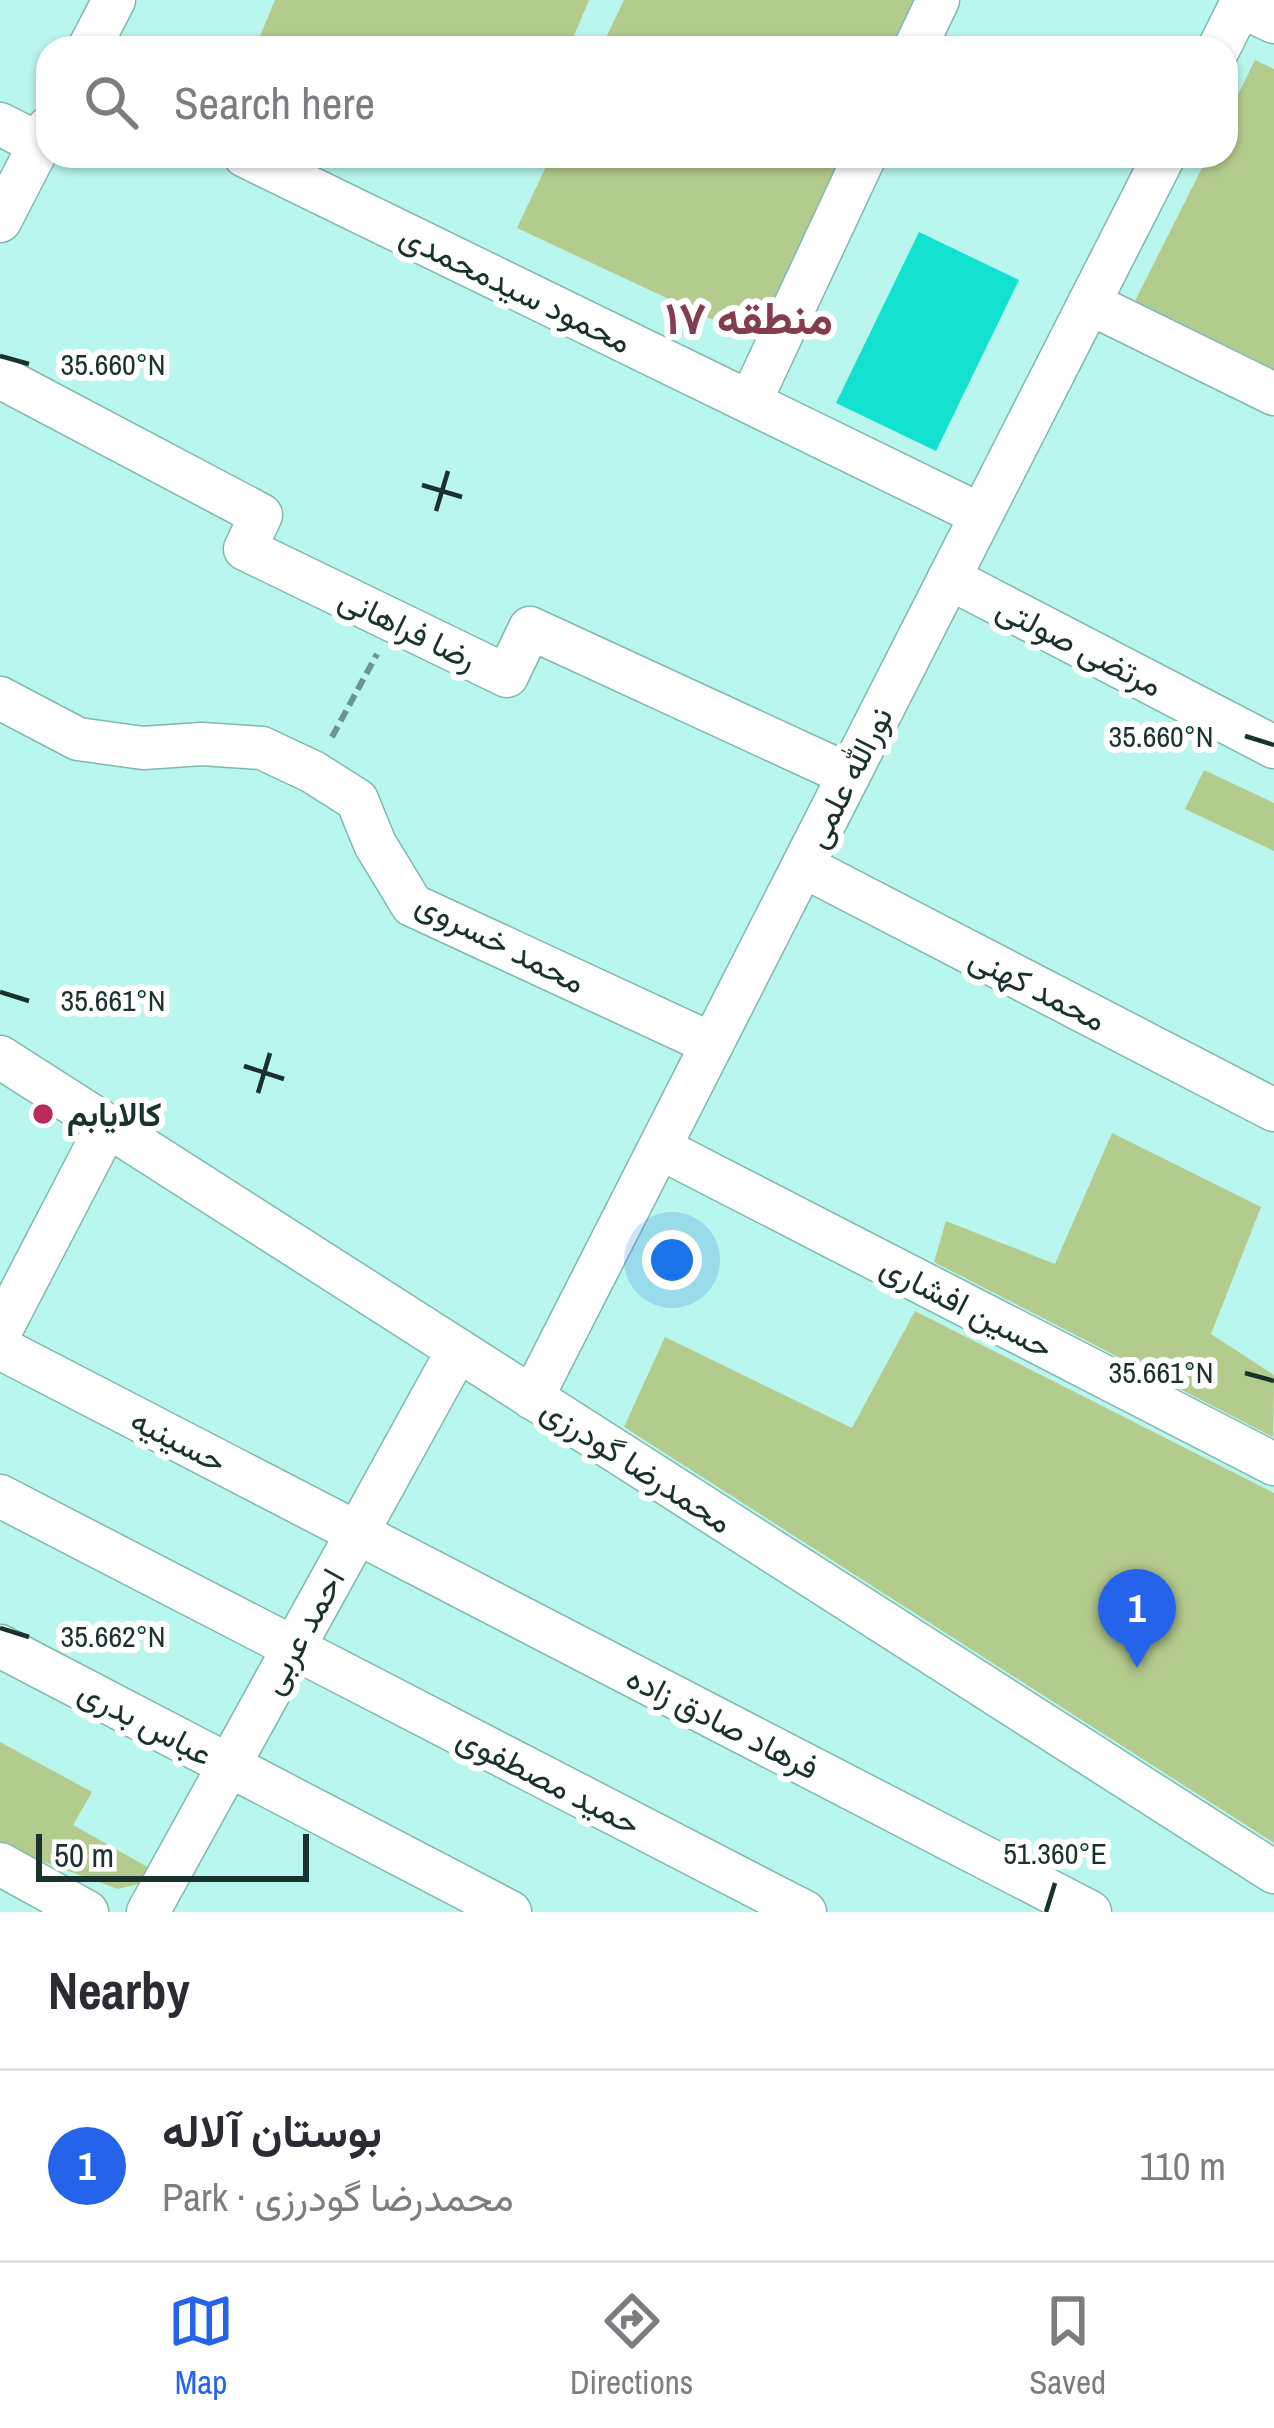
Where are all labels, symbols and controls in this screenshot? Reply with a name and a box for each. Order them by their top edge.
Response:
search box [36,36,1238,168]
icon: search [78,69,144,135]
text: Search here [174,72,375,133]
street label: محمود سیدمحمدی [393,213,639,363]
district label: منطقه ۱۷ [665,287,833,348]
text: 35.660°N [61,344,166,384]
street label: رضا فراهانی [332,576,484,680]
street label: مرتضی صولتی [990,585,1170,707]
street label: نورالله علمی [794,699,902,855]
text: 35.660°N [1109,716,1214,756]
street label: محمد خسروی [409,881,593,1003]
street label: محمد کهنی [962,935,1114,1041]
text: 35.661°N [61,980,166,1020]
place label: کالایابم [67,1092,162,1136]
marker: کالایابم [30,1101,56,1127]
your location [642,1230,702,1290]
street label: حسین افشاری [873,1244,1061,1368]
text: 35.661°N [1109,1352,1214,1392]
street label: محمدرضا گودرزی [533,1387,741,1543]
street label: حسینیه [124,1397,234,1483]
street label: احمد عربی [250,1560,354,1702]
pin: 1 [1098,1569,1176,1668]
text: 35.662°N [61,1616,166,1656]
street label: فرهاد صادق زاده [619,1655,827,1789]
street label: عباس بدری [71,1668,221,1776]
street label: حمید مصطفوی [450,1715,648,1845]
scale bar [36,1828,309,1881]
text: 50 m [54,1833,114,1877]
text: 51.360°E [1003,1833,1107,1873]
text: Nearby [48,1956,190,2025]
text: بوستان آلاله [162,2100,382,2161]
text: 1 [78,2140,96,2192]
text: 110 m [1139,2140,1226,2192]
text: Park · محمدرضا گودرزی [162,2171,514,2223]
tab: Map [168,2288,234,2404]
tab: Directions [570,2288,693,2404]
tab: Saved [1029,2288,1106,2404]

